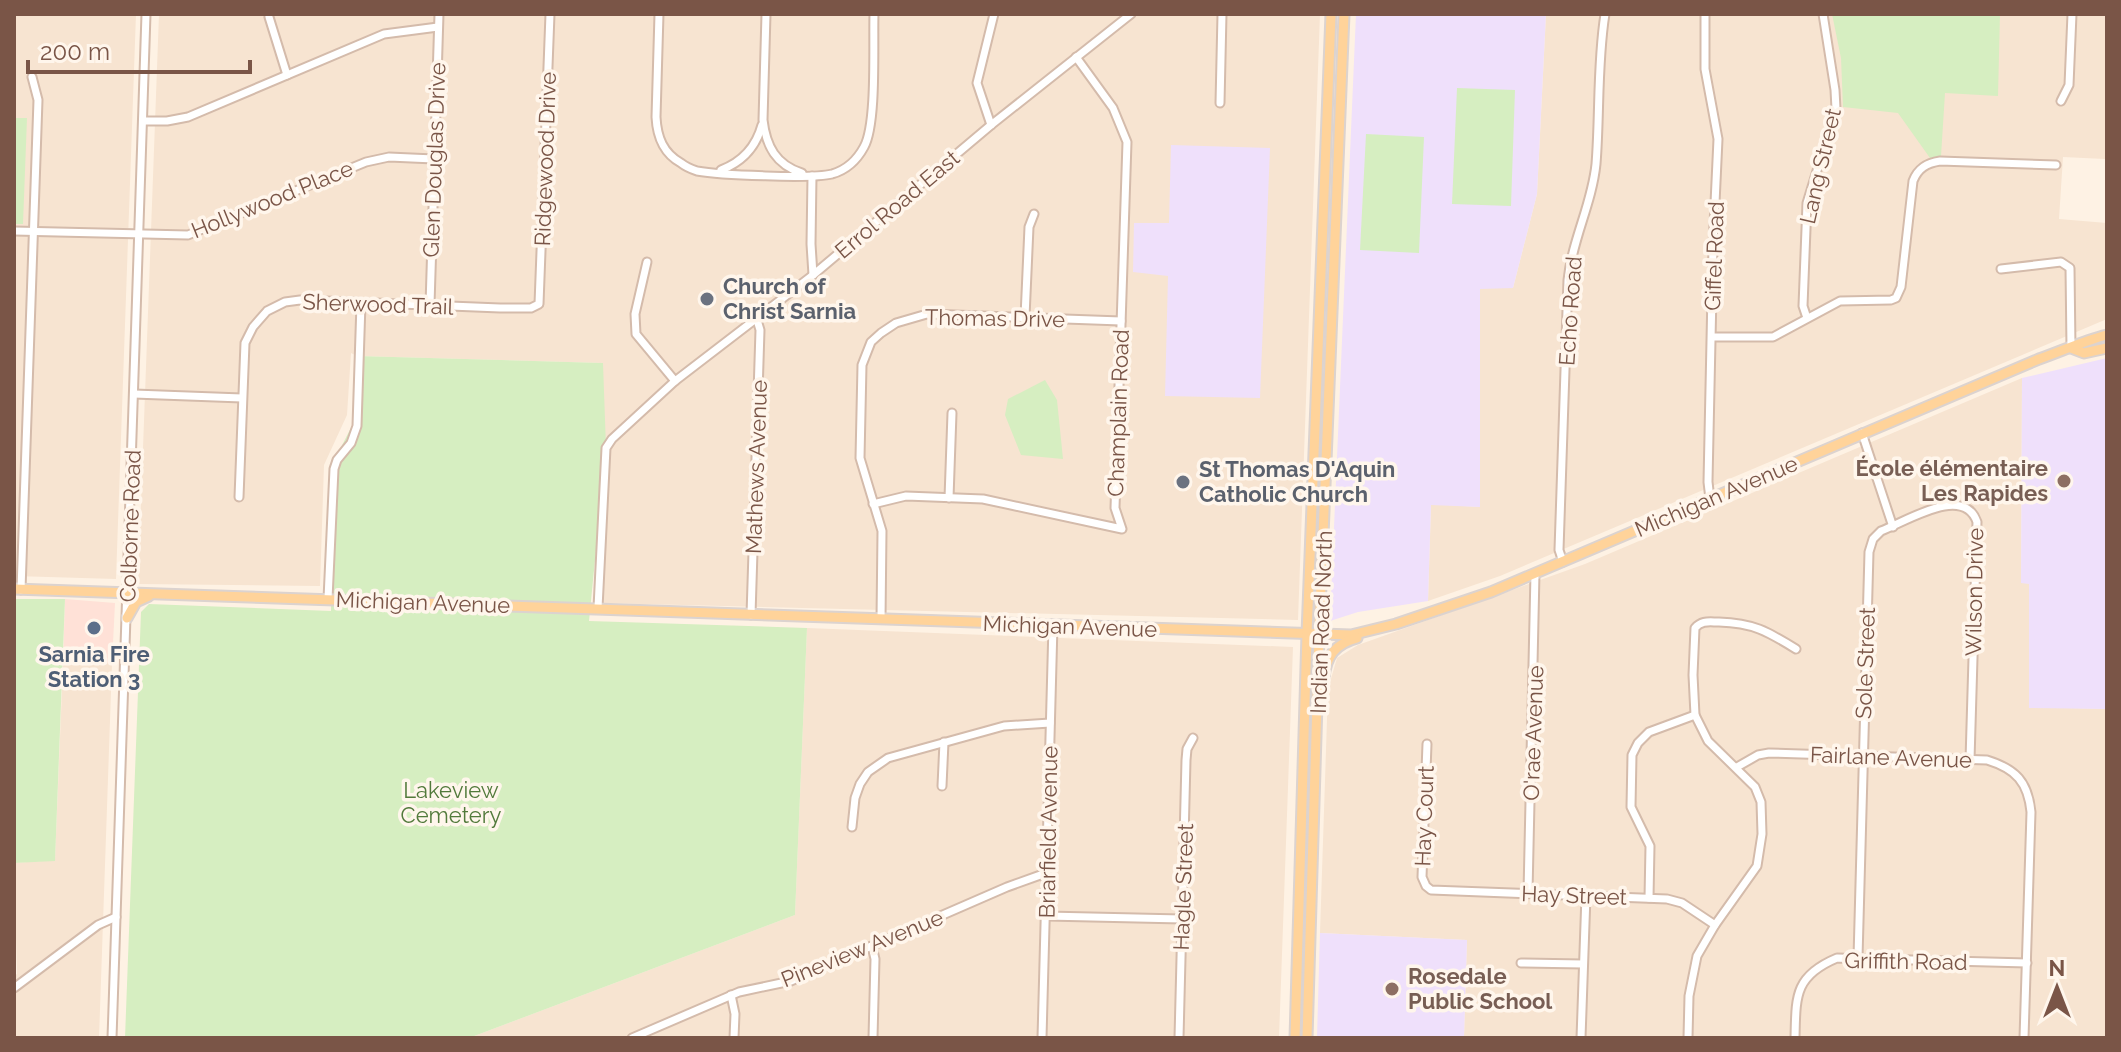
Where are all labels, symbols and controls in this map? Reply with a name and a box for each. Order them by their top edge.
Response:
scale bar [28,24,250,74]
text: 200 m [40,37,110,66]
street label: Glen Douglas Drive [418,62,450,258]
street label: Ridgewood Drive [529,71,561,247]
street label: Lang Street [1794,105,1846,226]
street label: Errol Road East [830,144,965,263]
street label: Hollywood Place [187,155,357,243]
street label: Giffel Road [1699,201,1729,311]
street label: Echo Road [1553,256,1587,366]
place label: Church of Christ Sarnia [723,273,856,324]
street label: Sherwood Trail [302,288,454,320]
marker: Church of Christ Sarnia [698,290,716,308]
street label: Thomas Drive [925,304,1065,332]
street label: Champlain Road [1102,329,1134,497]
street label: Mathews Avenue [740,379,772,555]
street label: Colborne Road [114,449,146,603]
street label: Michigan Avenue [1631,450,1801,542]
place label: École élémentaire Les Rapides [1855,455,2048,506]
place label: St Thomas D'Aquin Catholic Church [1199,456,1395,507]
marker: École élémentaire Les Rapides [2055,472,2073,490]
marker: St Thomas D'Aquin Catholic Church [1174,473,1192,491]
street label: Wilson Drive [1960,527,1988,656]
street label: Indian Road North [1305,530,1337,714]
street label: Michigan Avenue [335,586,511,618]
street label: Sole Street [1850,606,1880,719]
street label: Michigan Avenue [982,610,1158,642]
marker: Sarnia Fire Station 3 [85,619,103,637]
place label: Sarnia Fire Station 3 [38,641,150,692]
street label: O'rae Avenue [1518,665,1548,801]
street label: Fairlane Avenue [1810,741,1972,773]
street label: Briarfield Avenue [1033,745,1063,919]
street label: Hay Court [1409,764,1439,867]
park label: Lakeview Cemetery [401,777,501,828]
street label: Hagle Street [1168,822,1198,951]
street label: Hay Street [1521,880,1628,910]
street label: Pineview Avenue [777,904,947,992]
street label: Griffith Road [1844,947,1968,975]
north arrow [2017,948,2097,1028]
text: N [2049,955,2065,981]
place label: Rosedale Public School [1408,963,1553,1014]
marker: Rosedale Public School [1383,980,1401,998]

